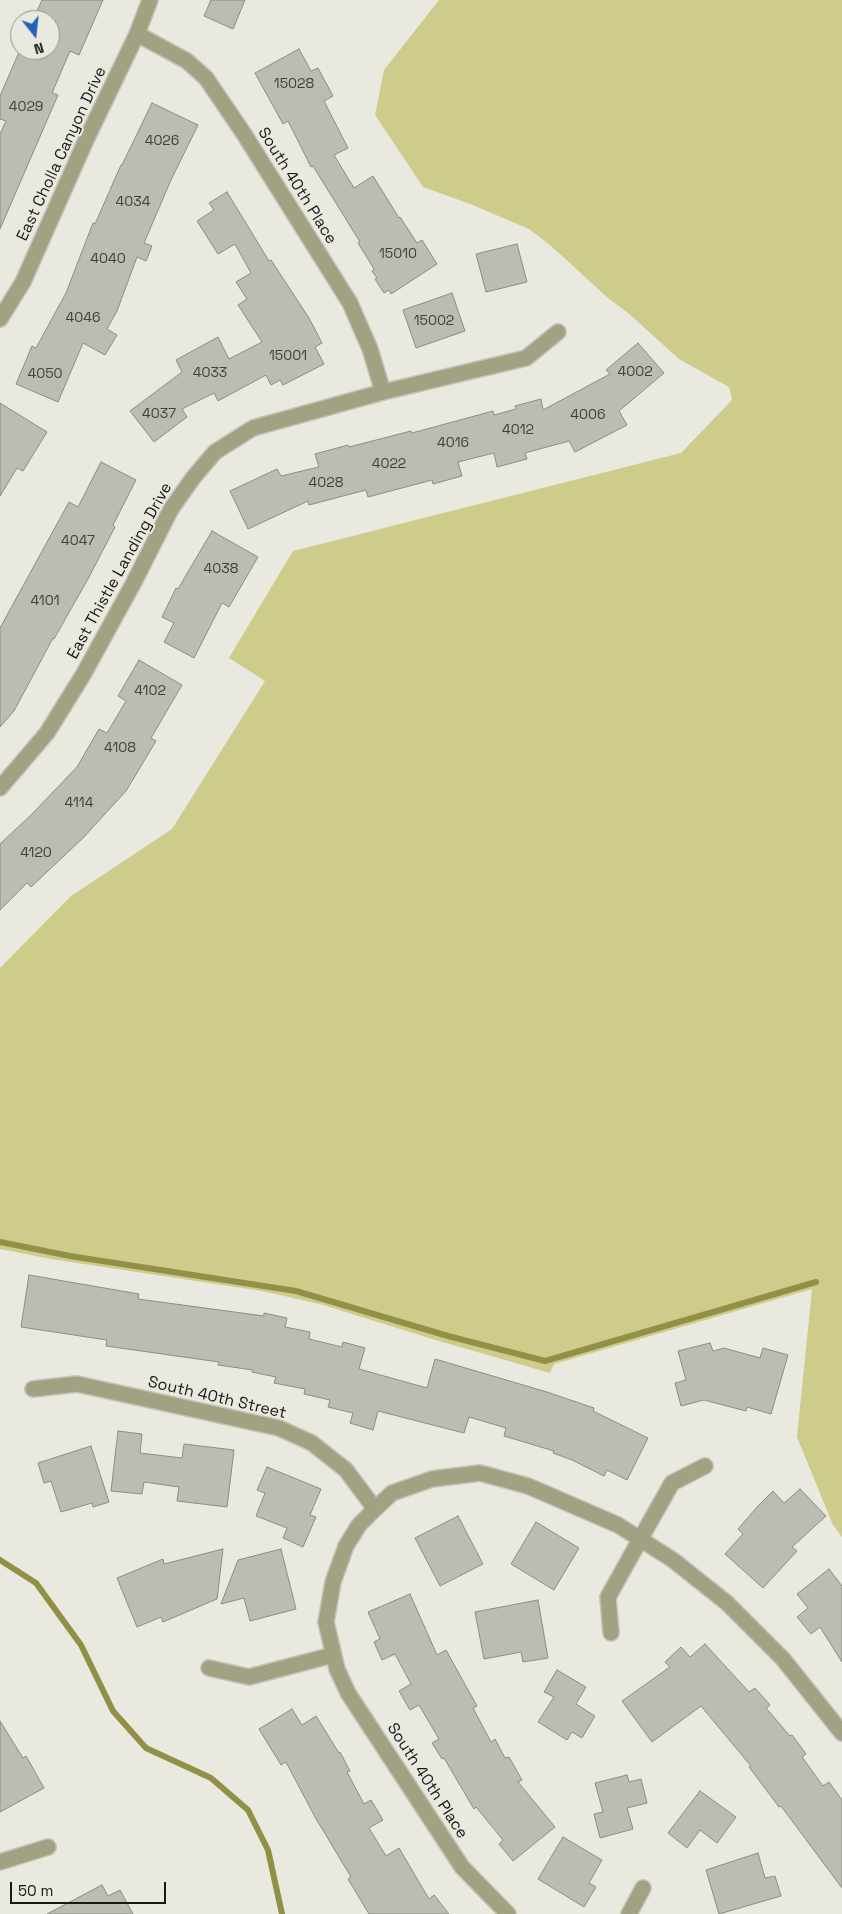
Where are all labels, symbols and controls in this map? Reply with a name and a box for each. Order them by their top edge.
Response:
north arrow [10,10,60,60]
text: N [32,39,46,58]
street label: East Cholla Canyon Drive [13,64,111,244]
house number: 15028 [274,76,314,92]
house number: 4029 [9,99,43,115]
street label: South 40th Place [253,124,341,248]
house number: 4026 [145,133,179,149]
house number: 4034 [116,194,150,210]
house number: 15010 [379,246,417,262]
house number: 4040 [90,251,126,267]
house number: 4046 [65,310,101,326]
house number: 15002 [414,313,454,329]
house number: 15001 [269,348,307,364]
house number: 4002 [617,364,653,380]
house number: 4033 [193,365,227,381]
house number: 4050 [27,366,63,382]
house number: 4037 [142,406,176,422]
house number: 4006 [570,407,606,423]
house number: 4012 [502,422,534,438]
house number: 4016 [437,435,469,451]
house number: 4022 [372,456,406,472]
house number: 4028 [309,475,343,491]
street label: East Thistle Landing Drive [63,479,177,663]
house number: 4047 [61,533,95,549]
house number: 4038 [204,561,238,577]
house number: 4101 [30,593,60,609]
house number: 4102 [134,683,166,699]
house number: 4108 [104,740,136,756]
house number: 4114 [65,795,93,811]
house number: 4120 [20,845,52,861]
street label: South 40th Street [146,1373,288,1423]
street label: South 40th Place [382,1720,472,1842]
scale bar [12,1872,169,1904]
text: 50 m [18,1881,53,1900]

